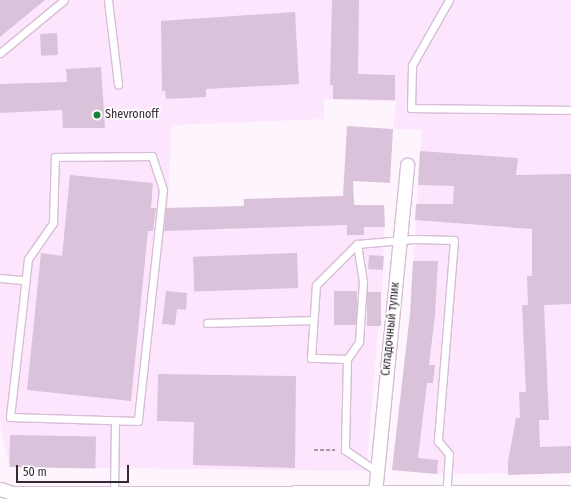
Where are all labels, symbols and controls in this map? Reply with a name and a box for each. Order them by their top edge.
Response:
place label: Shevronoff [105,108,159,122]
marker: Shevronoff [92,110,102,120]
street label: Складочный тупик [379,281,403,377]
scale bar [18,457,131,483]
text: 50 m [23,465,47,479]

